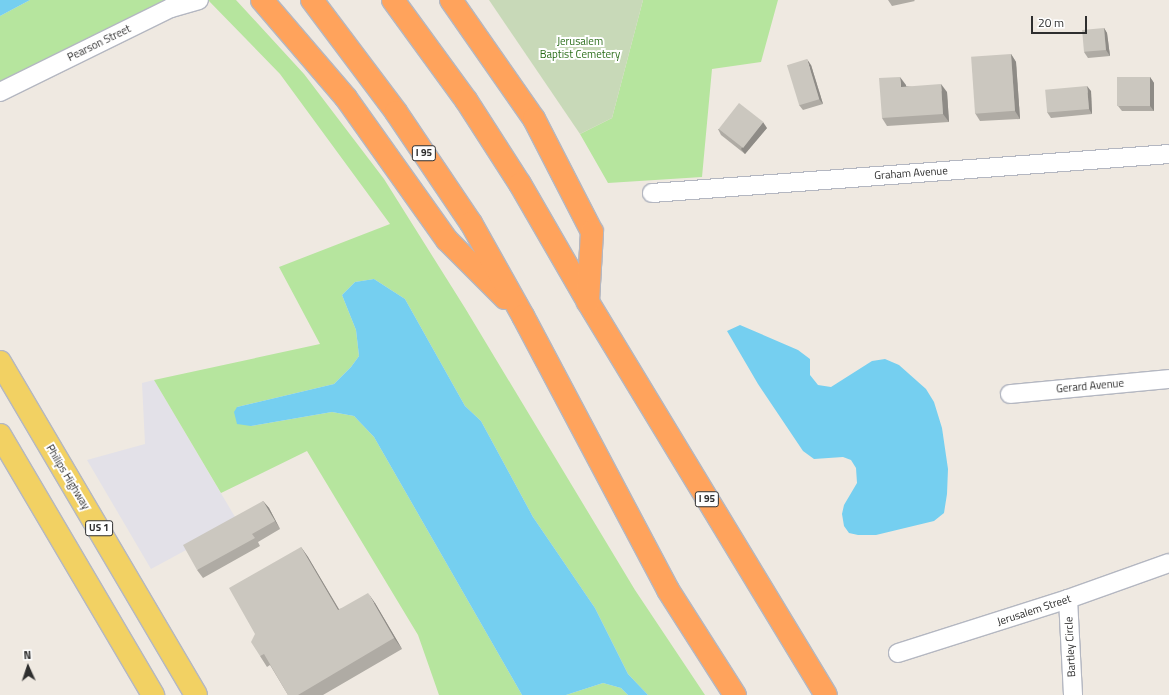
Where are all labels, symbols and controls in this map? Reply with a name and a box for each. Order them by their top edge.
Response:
scale bar [1033,8,1089,34]
text: 20 m [1038,13,1064,32]
street label: Pearson Street [65,22,133,64]
park label: Jerusalem Baptist Cemetery [540,35,620,61]
road number: I 95 [411,145,437,161]
street label: Graham Avenue [874,164,948,182]
street label: Gerard Avenue [1056,376,1124,396]
street label: Philips Highway [43,442,93,512]
road number: I 95 [694,491,720,507]
road number: US 1 [85,520,113,536]
street label: Jerusalem Street [995,592,1073,628]
street label: Bartley Circle [1062,616,1078,678]
north arrow [8,647,48,687]
text: N [23,647,32,663]

